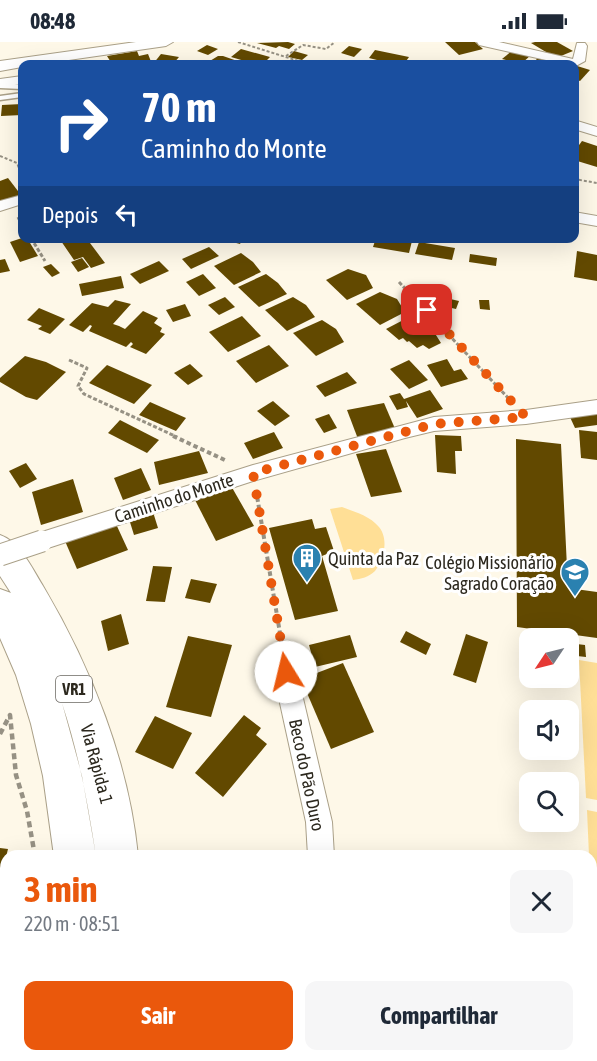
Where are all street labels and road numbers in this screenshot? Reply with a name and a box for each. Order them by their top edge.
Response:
street label: Caminho do Monte [112,469,236,527]
road number: VR1 [56,676,92,702]
street label: Beco do Pão Duro [285,717,329,833]
street label: Via Rápida 1 [76,722,118,806]

